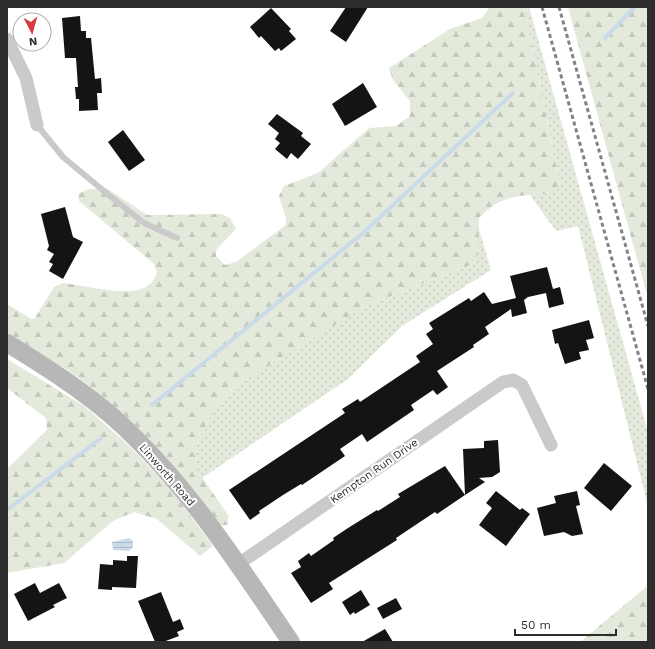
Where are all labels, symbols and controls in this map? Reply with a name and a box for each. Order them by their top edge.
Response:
north arrow [12,12,52,52]
text: N [28,35,38,48]
street label: Kempton Run Drive [328,436,420,506]
street label: Linworth Road [136,441,198,509]
scale bar [515,611,616,637]
text: 50 m [521,618,551,632]

